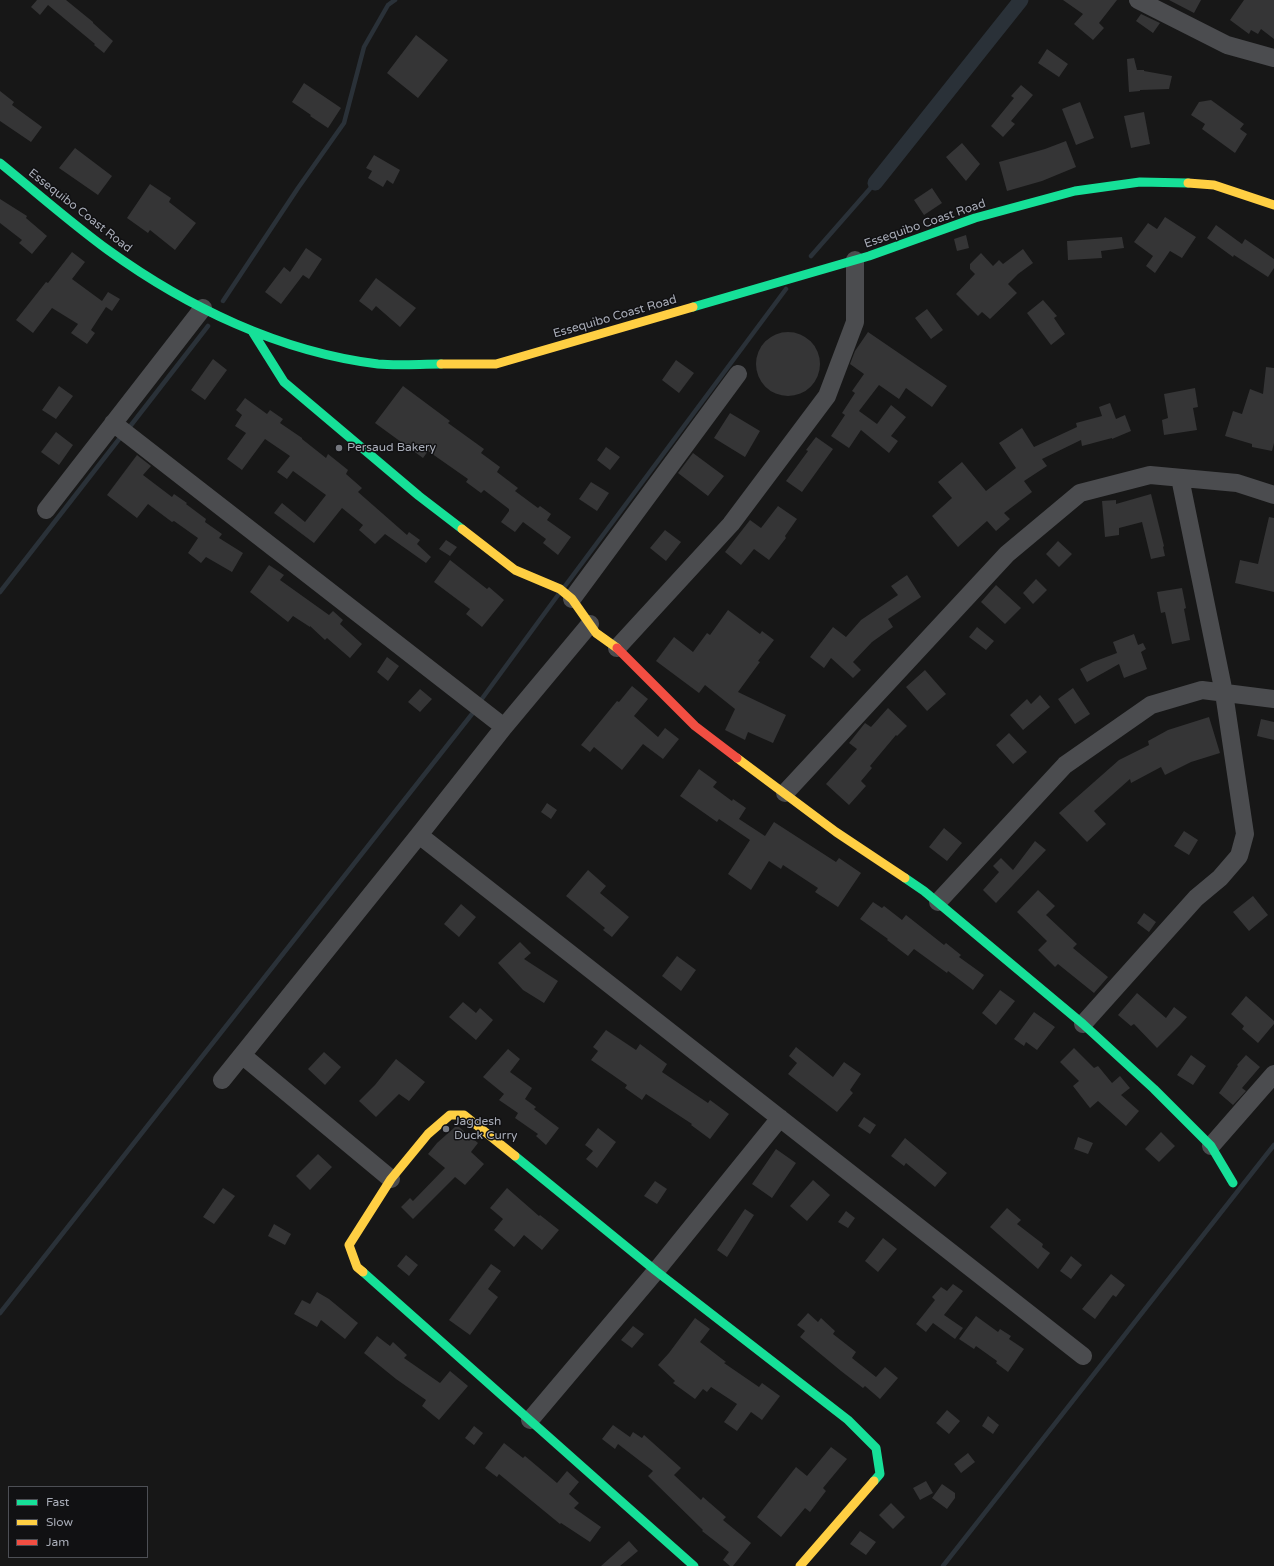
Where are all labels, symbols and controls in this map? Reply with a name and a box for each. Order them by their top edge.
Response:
street label: Essequibo Coast Road [25,166,135,256]
street label: Essequibo Coast Road [862,196,988,252]
street label: Essequibo Coast Road [552,293,678,341]
place label: Persaud Bakery [347,441,436,455]
marker: Persaud Bakery [334,443,344,453]
place label: Jagdesh Duck Curry [454,1115,517,1143]
marker: Jagdesh Duck Curry [441,1124,451,1134]
legend [8,1486,148,1558]
text: Fast [46,1495,69,1509]
text: Slow [46,1515,73,1529]
text: Jam [46,1535,69,1549]

